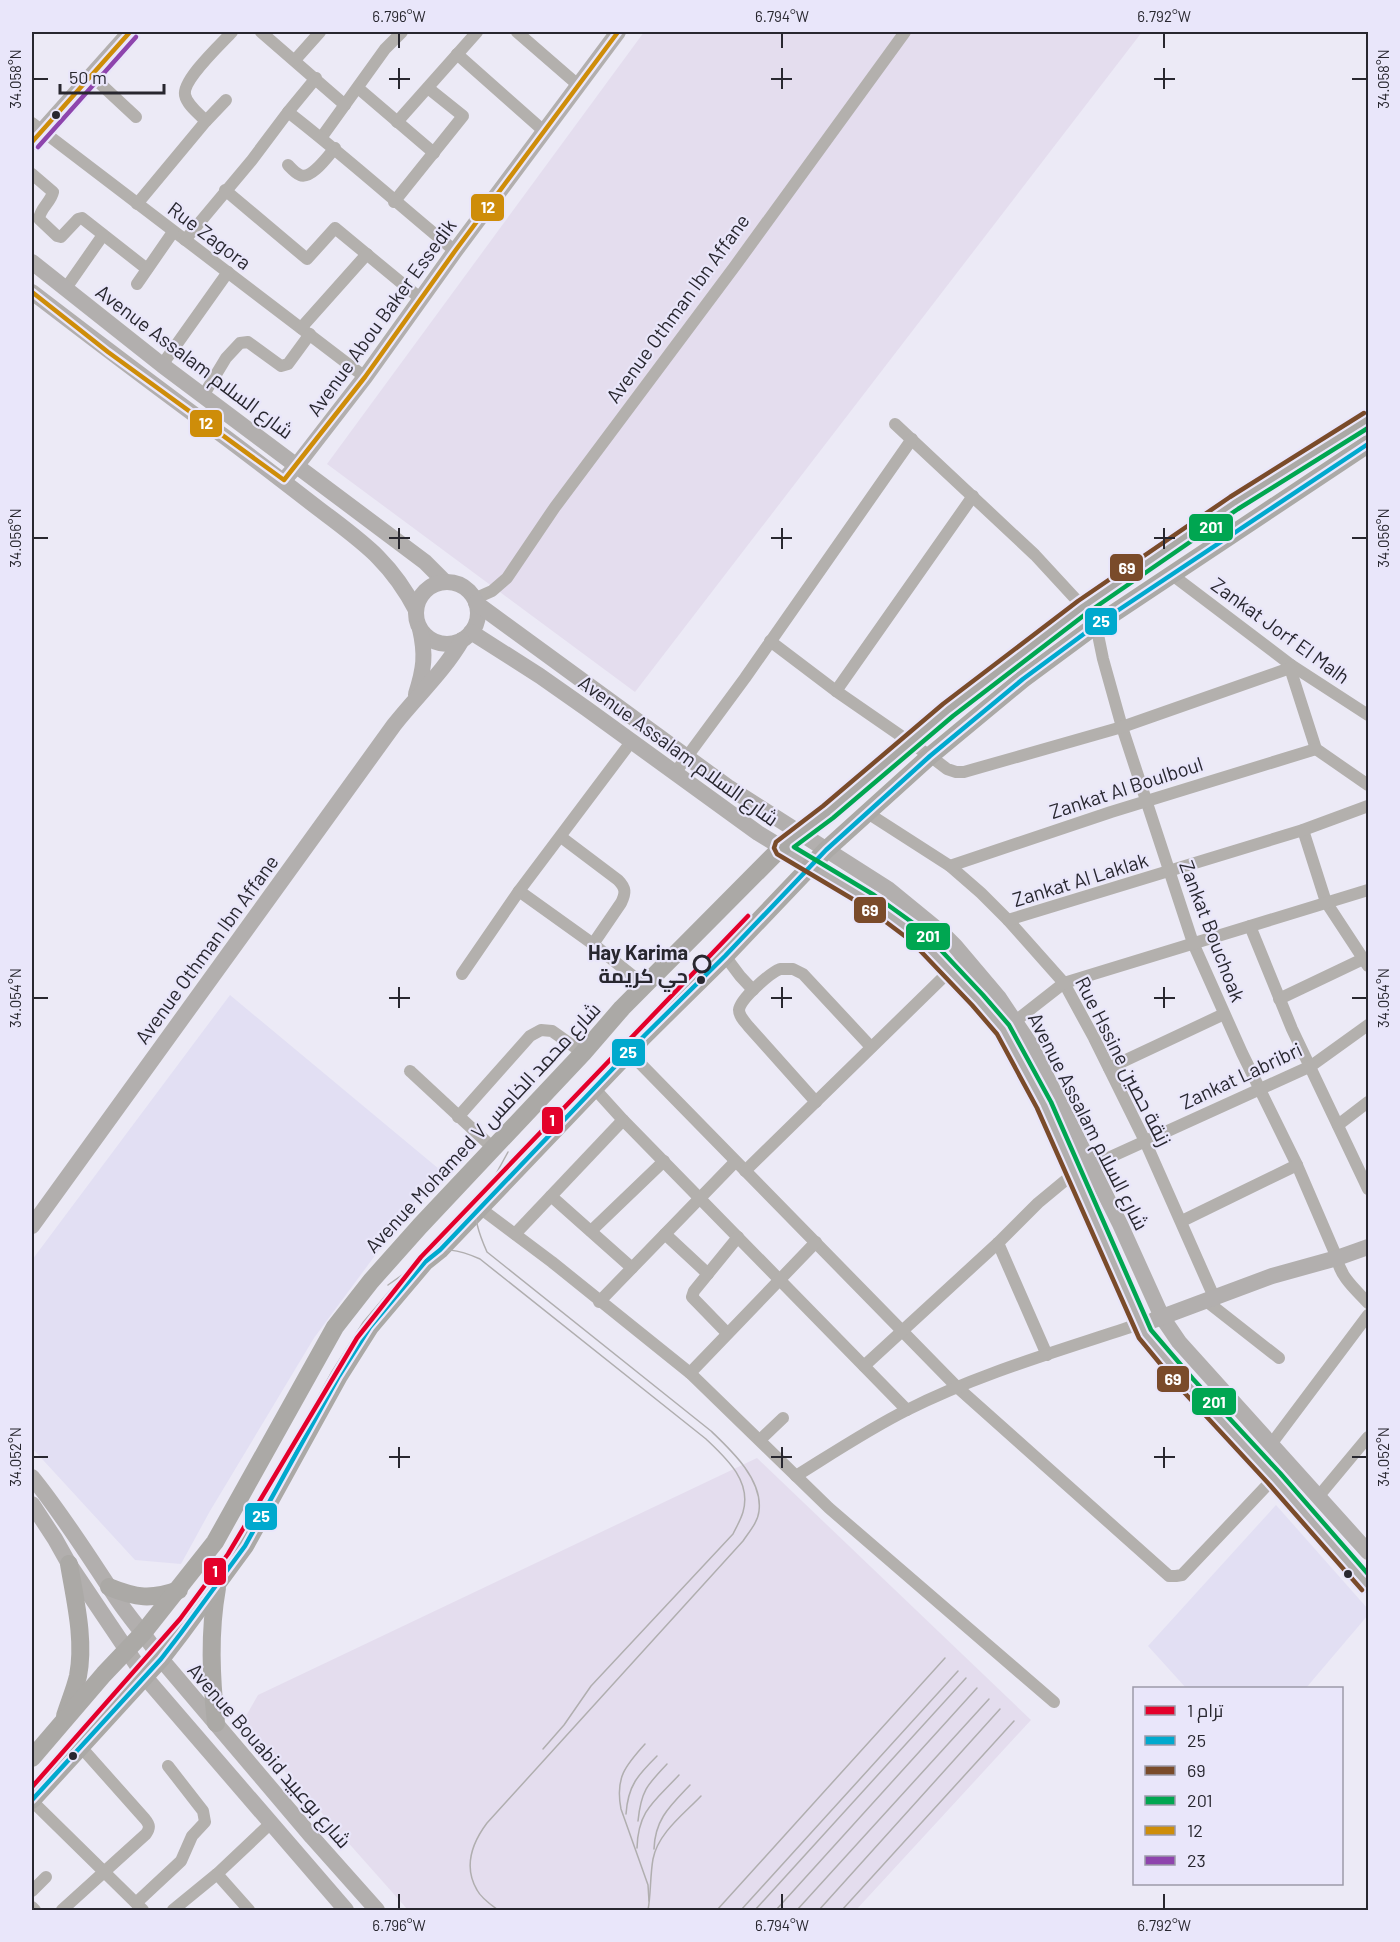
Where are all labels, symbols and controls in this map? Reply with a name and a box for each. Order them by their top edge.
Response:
text: 6.796°W [372,7,426,25]
text: 6.794°W [755,7,809,25]
text: 6.792°W [1137,7,1191,25]
text: 34.058°N [6,49,24,109]
text: 34.058°N [1374,49,1392,109]
scale bar [60,57,164,95]
text: 50 m [69,66,107,88]
unlabelled marker [50,109,62,121]
line badge: 12 [470,193,505,222]
street label: Rue Zagora [164,196,256,274]
text: 12 [481,197,495,216]
street label: Avenue Othman Ibn Affane [600,209,754,407]
street label: Avenue Abou Baker Essedik [301,214,461,420]
street label: Avenue Assalam شارع السلام [90,279,298,445]
line badge: 12 [189,409,223,438]
text: 12 [199,413,213,432]
text: 34.056°N [6,508,24,568]
text: 34.056°N [1374,508,1392,568]
line badge: 201 [1188,513,1234,542]
text: 201 [1199,517,1223,536]
line badge: 69 [1109,553,1144,582]
text: 69 [1118,558,1136,577]
street label: Zankat Jorf El Malh [1207,572,1355,688]
line badge: 25 [1084,607,1118,636]
text: 25 [1092,611,1110,630]
street label: Avenue Assalam شارع السلام [573,669,784,833]
street label: Zankat Al Boulboul [1046,751,1206,823]
street label: Zankat Al Laklak [1009,847,1151,911]
street label: Avenue Othman Ibn Affane [129,850,283,1048]
street label: Zankat Bouchoak [1175,857,1251,1005]
line badge: 69 [853,896,887,924]
text: 69 [861,900,879,919]
line badge: 201 [905,922,951,951]
text: 201 [916,926,940,945]
place label: Hay Karima حي كريمة [588,940,688,992]
marker: Hay Karima حي كريمة [693,955,711,973]
text: 34.054°N [6,968,24,1028]
text: 34.054°N [1374,968,1392,1028]
street label: Rue Hssine زنقة حصين [1069,972,1177,1151]
unlabelled marker [695,974,707,986]
street label: Avenue Mohamed V شارع محمد الخامس [359,997,607,1259]
street label: Avenue Assalam شارع السلام [1021,1008,1154,1235]
street label: Zankat Labribri [1176,1036,1306,1114]
line badge: 25 [611,1038,646,1067]
text: 25 [619,1042,637,1061]
line badge: 1 [541,1106,564,1135]
text: 1 [549,1110,555,1129]
line badge: 69 [1156,1365,1190,1393]
text: 69 [1164,1369,1182,1388]
line badge: 201 [1191,1387,1237,1416]
text: 201 [1202,1392,1226,1411]
text: 34.052°N [6,1427,24,1487]
text: 34.052°N [1374,1427,1392,1487]
line badge: 25 [244,1502,278,1531]
text: 25 [252,1506,270,1525]
line badge: 1 [203,1557,227,1586]
text: 1 [212,1561,218,1580]
unlabelled marker [1342,1568,1354,1580]
street label: Avenue Bouabid شارع بوعبيد [181,1658,357,1854]
legend [1133,1687,1343,1885]
text: ترام 1 [1187,1699,1223,1723]
text: 25 [1187,1729,1206,1751]
unlabelled marker [67,1750,79,1762]
text: 69 [1187,1759,1206,1781]
text: 201 [1187,1789,1213,1811]
text: 12 [1187,1819,1203,1841]
text: 23 [1187,1849,1206,1871]
text: 6.796°W [372,1916,426,1934]
text: 6.794°W [755,1916,809,1934]
text: 6.792°W [1137,1916,1191,1934]

